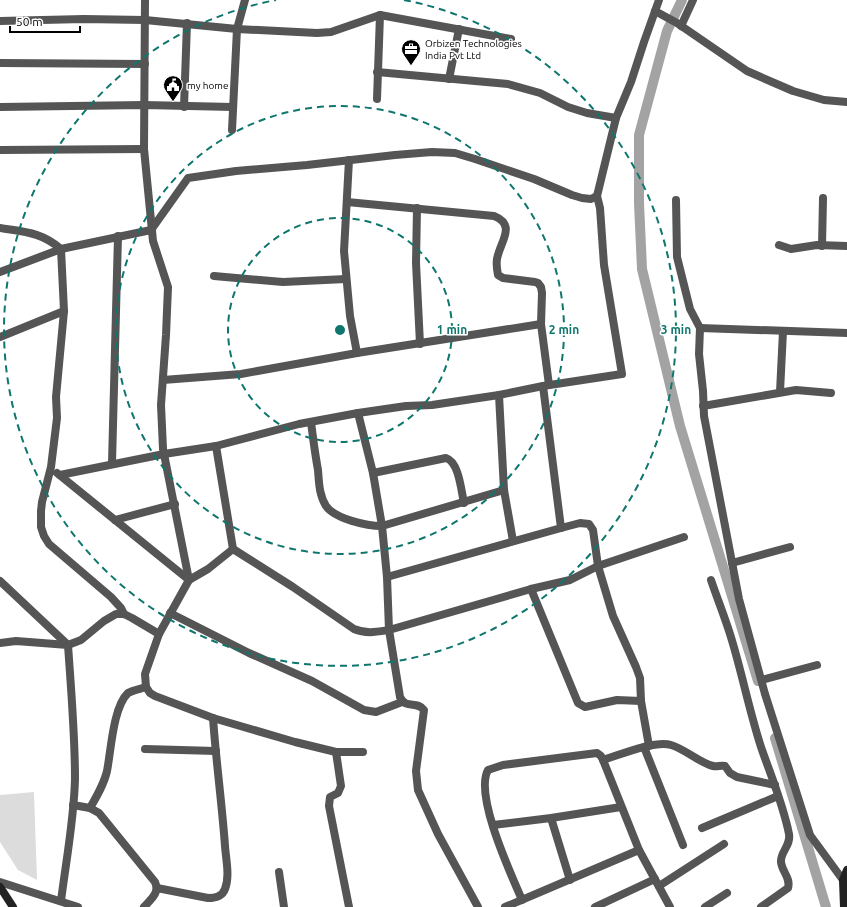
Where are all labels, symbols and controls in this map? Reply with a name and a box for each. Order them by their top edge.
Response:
scale bar [10,8,80,34]
text: 50 m [16,15,43,28]
office icon: Orbizen Technologies India Pvt Ltd [400,38,422,66]
place label: Orbizen Technologies India Pvt Ltd [425,38,522,61]
public building icon: my home [162,74,184,102]
place label: my home [187,80,228,91]
centre of rings [333,323,347,337]
text: 1 min [437,323,467,336]
text: 2 min [549,323,579,336]
text: 3 min [661,323,691,336]

